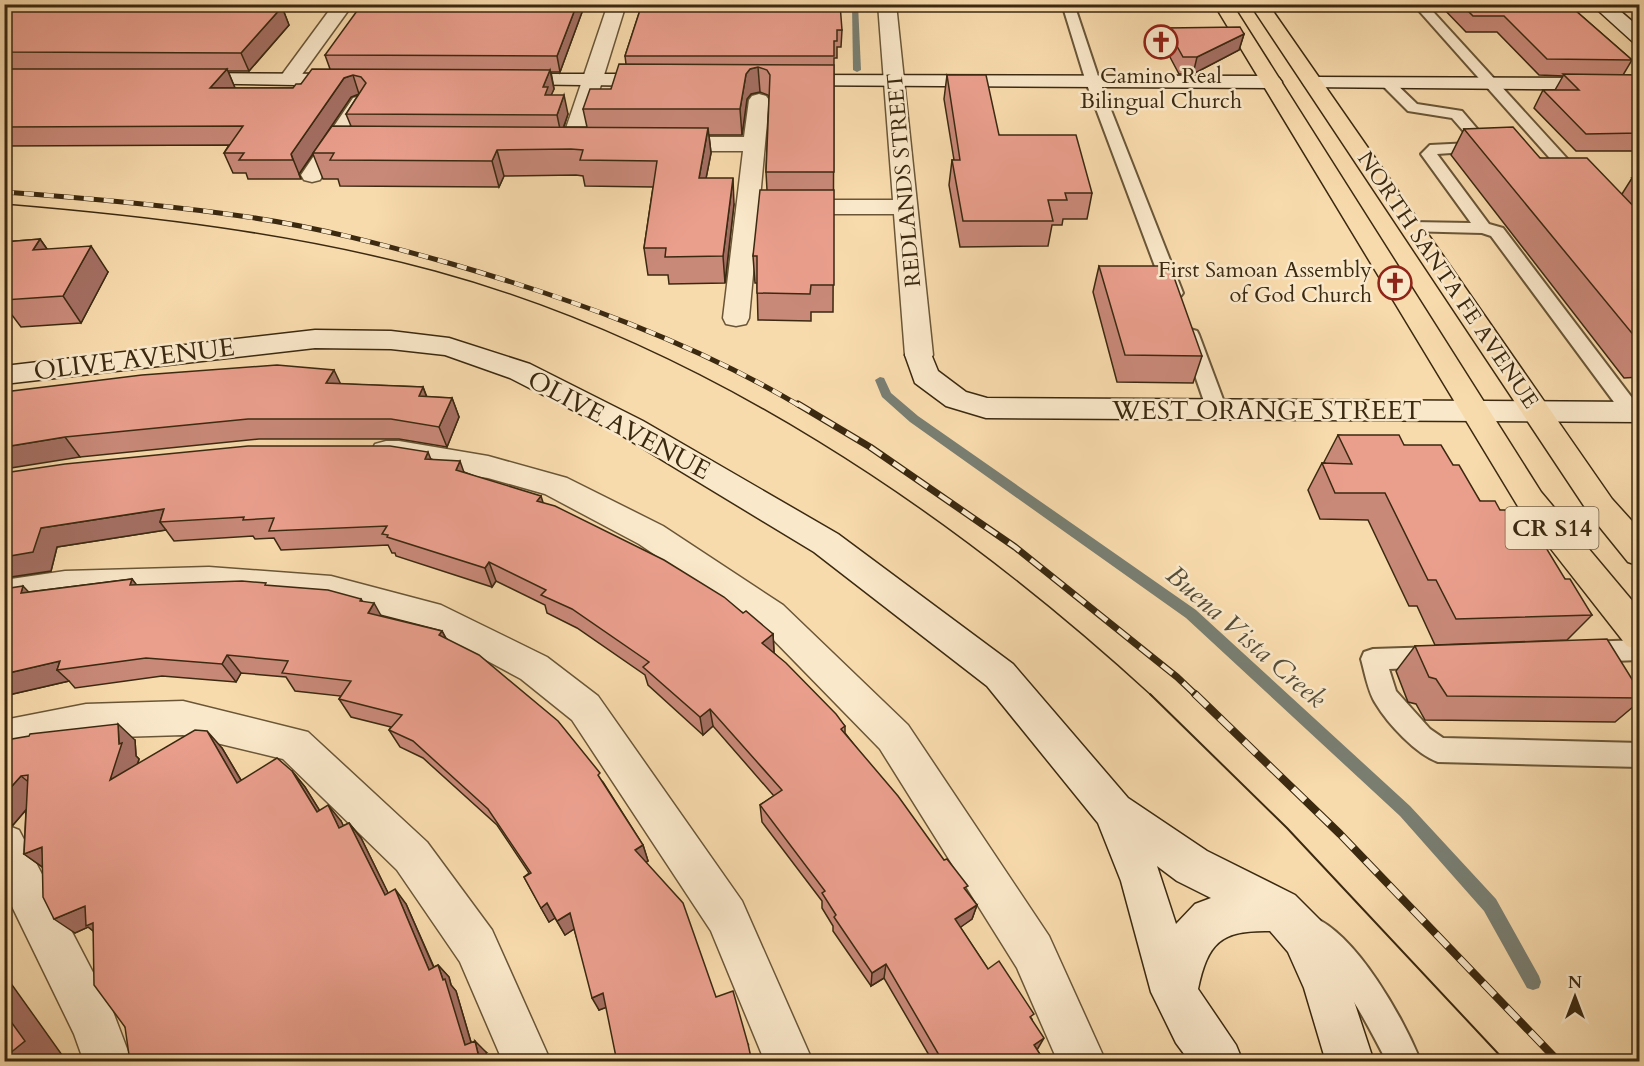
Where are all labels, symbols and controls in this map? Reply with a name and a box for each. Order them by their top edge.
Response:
church icon: Camino Real Bilingual Church [1143,24,1179,60]
place label: Camino Real Bilingual Church [1080,61,1242,116]
street label: REDLANDS STREET [880,72,928,288]
street label: NORTH SANTA FE AVENUE [1350,145,1546,415]
place label: First Samoan Assembly of God Church [1158,255,1372,310]
church icon: First Samoan Assembly of God Church [1377,265,1413,301]
street label: OLIVE AVENUE [31,329,237,389]
street label: OLIVE AVENUE [521,362,717,488]
street label: WEST ORANGE STREET [1111,393,1422,428]
road number: CR S14 [1506,507,1598,549]
water label: Buena Vista Creek [1158,557,1335,717]
north arrow [1545,967,1605,1027]
text: N [1568,972,1582,994]

